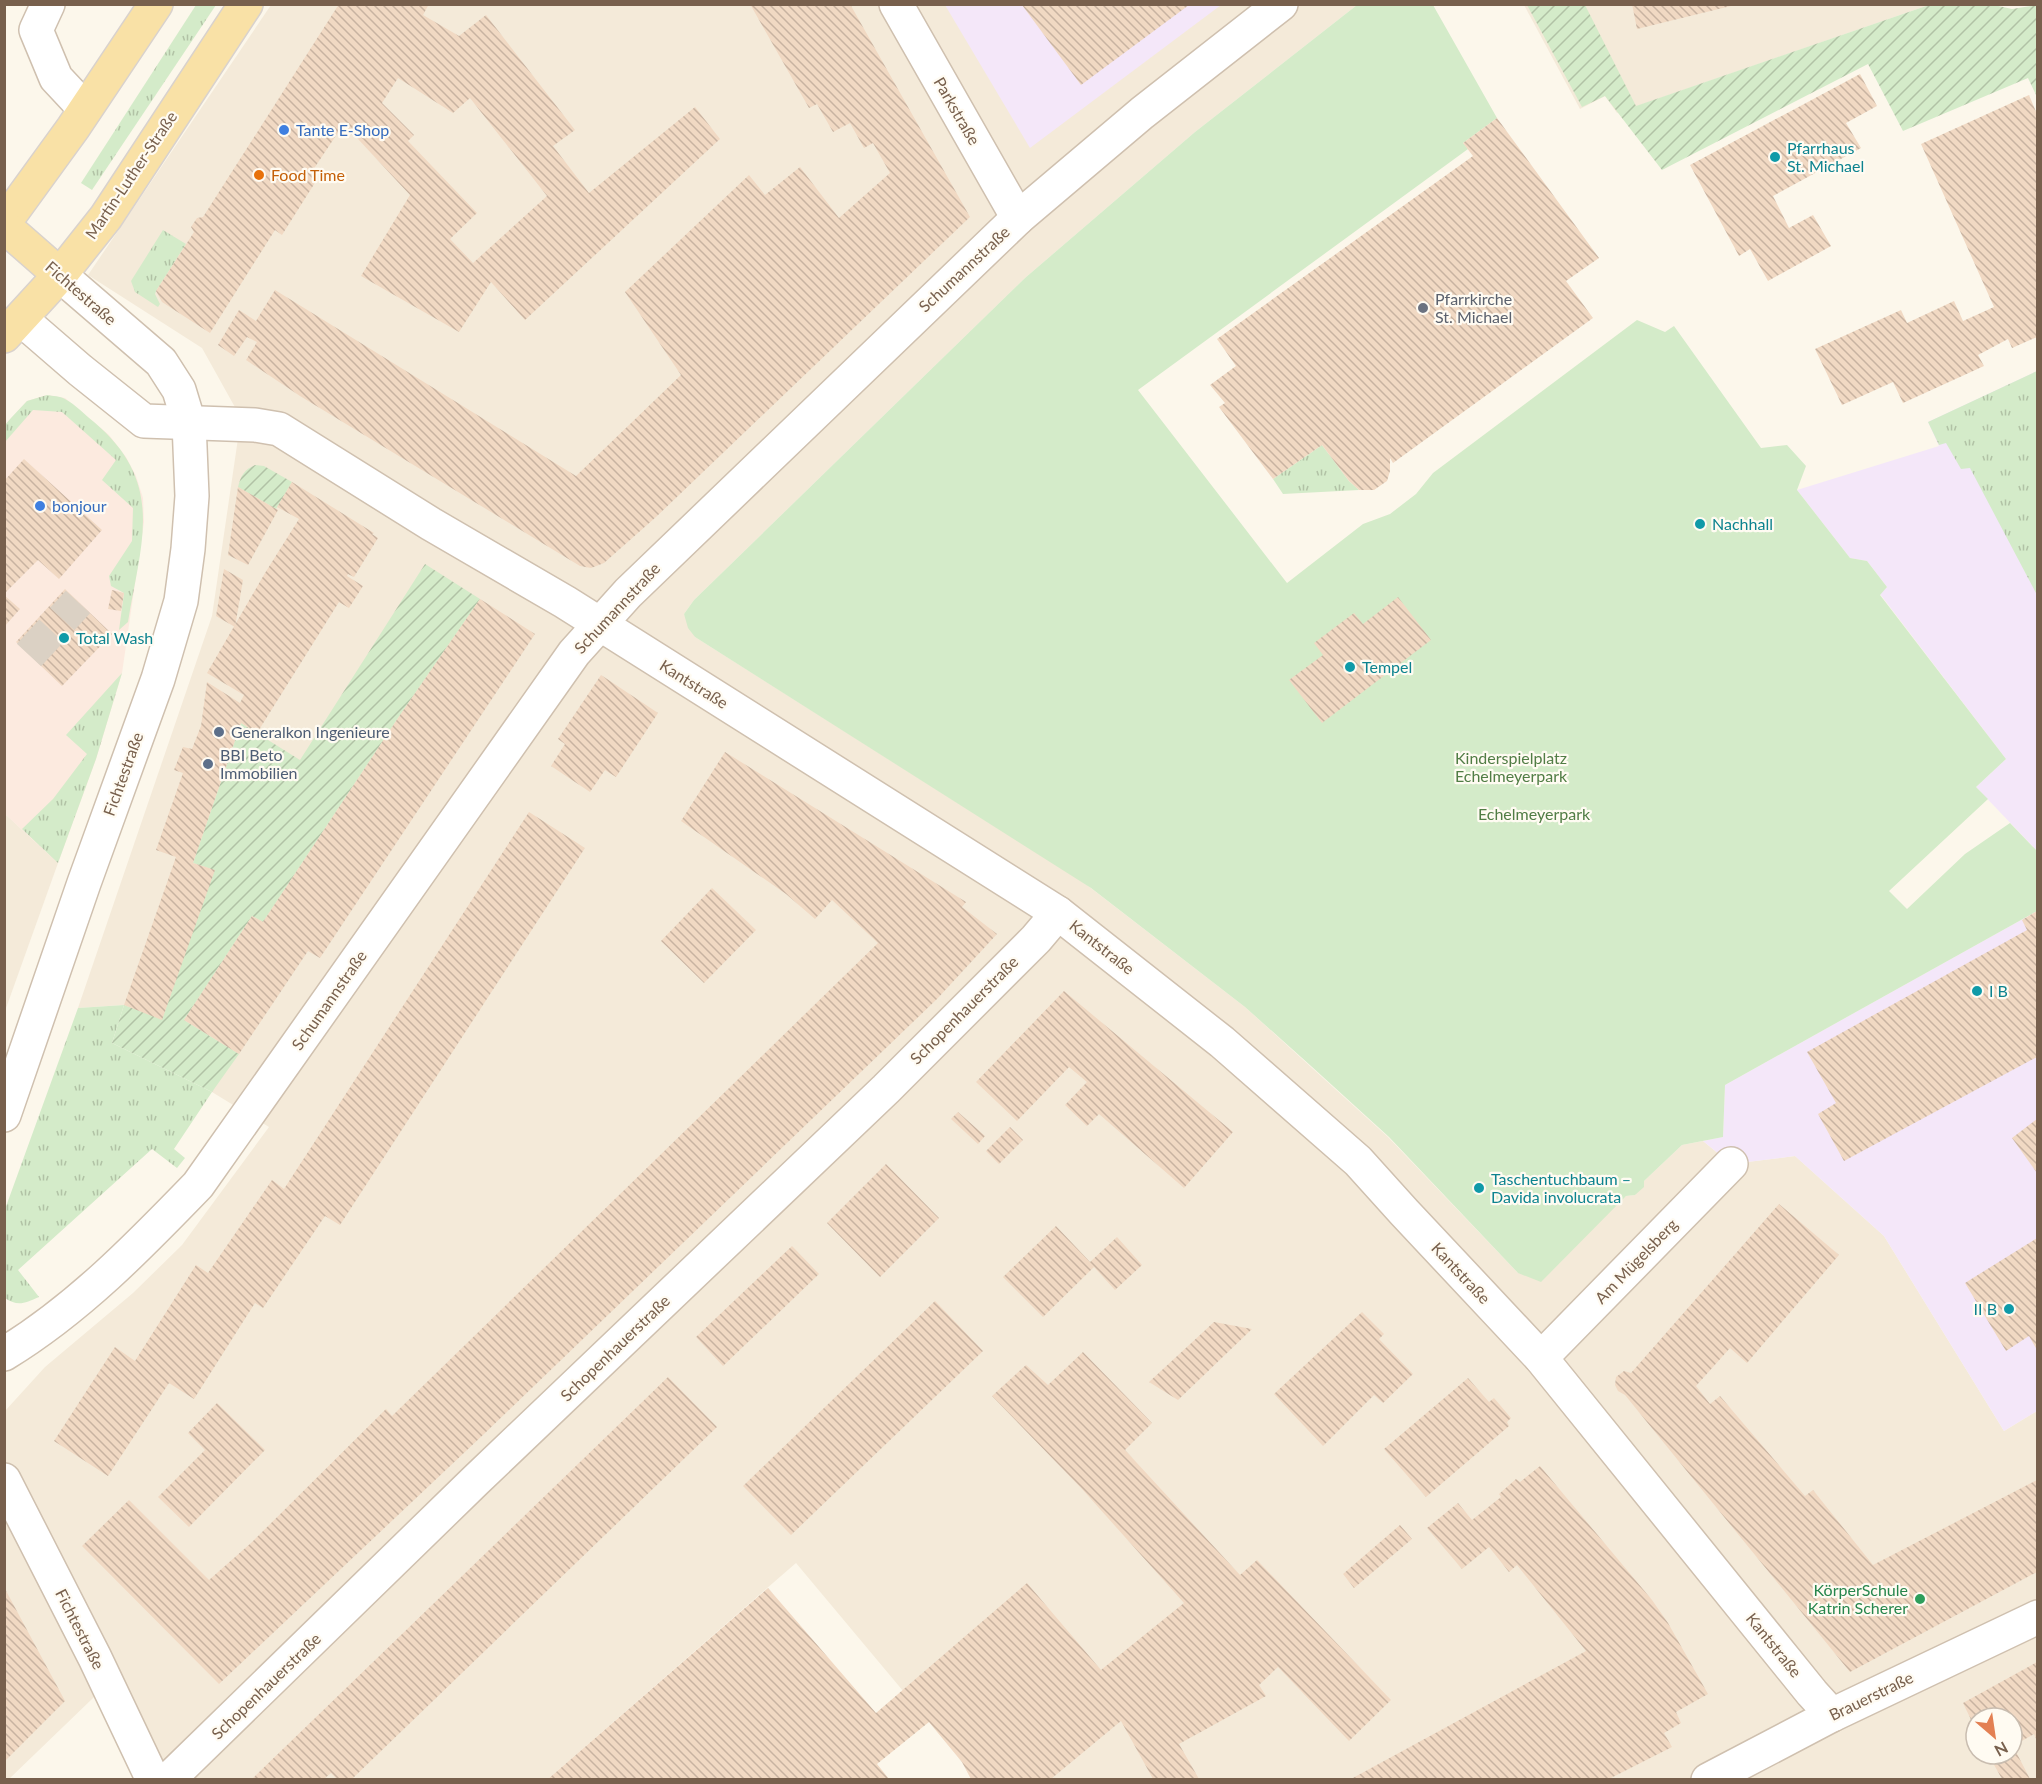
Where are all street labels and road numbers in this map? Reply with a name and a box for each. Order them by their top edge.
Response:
street label: Parkstraße [930,73,984,148]
street label: Martin-Luther-Straße [81,107,180,242]
street label: Schumannstraße [914,222,1013,316]
street label: Fichtestraße [42,257,121,328]
street label: Schumannstraße [570,558,664,657]
street label: Kantstraße [657,655,732,712]
street label: Fichtestraße [99,729,146,818]
street label: Kantstraße [1066,915,1139,978]
street label: Schumannstraße [287,946,370,1053]
street label: Schopenhauerstraße [906,952,1022,1068]
street label: Am Mügelsberg [1590,1214,1681,1307]
street label: Kantstraße [1428,1238,1495,1307]
street label: Schopenhauerstraße [556,1291,673,1405]
street label: Fichtestraße [52,1585,109,1672]
street label: Kantstraße [1743,1609,1806,1681]
street label: Schopenhauerstraße [207,1629,324,1743]
street label: Brauerstraße [1826,1667,1916,1724]

